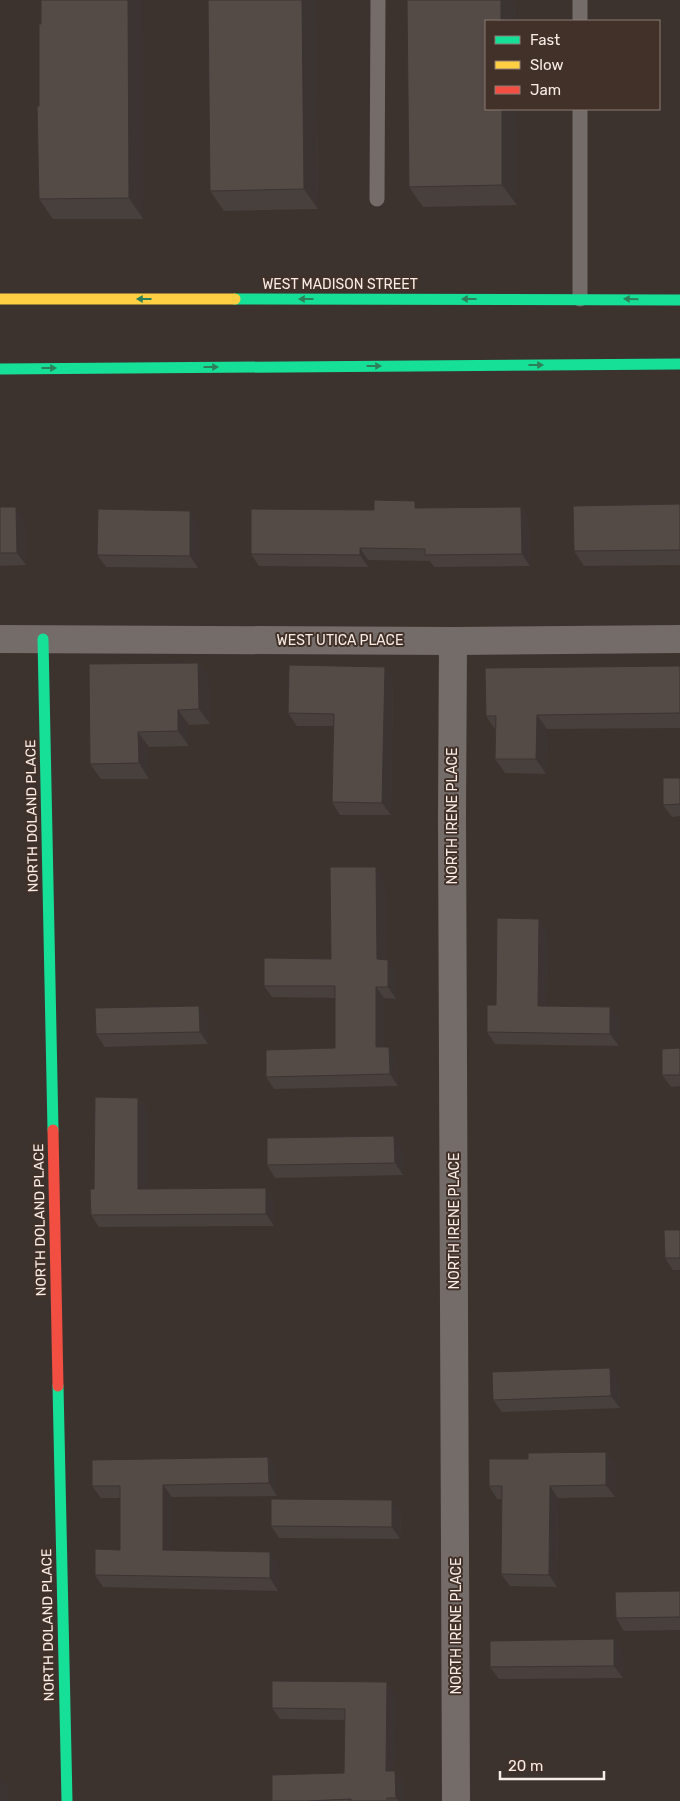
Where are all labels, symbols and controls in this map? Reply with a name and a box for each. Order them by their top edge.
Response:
legend [485,20,660,110]
text: Fast [530,31,560,49]
text: Slow [530,56,563,74]
text: Jam [530,81,561,99]
street label: WEST MADISON STREET [262,276,418,293]
one-way arrow [136,295,152,303]
one-way arrow [298,295,314,303]
one-way arrow [461,295,477,303]
one-way arrow [623,295,639,303]
one-way arrow [528,361,544,369]
one-way arrow [366,362,382,370]
one-way arrow [203,363,219,371]
one-way arrow [41,364,57,372]
street label: WEST UTICA PLACE [277,632,403,649]
street label: NORTH DOLAND PLACE [22,739,42,893]
street label: NORTH IRENE PLACE [444,748,461,884]
street label: NORTH DOLAND PLACE [30,1143,50,1297]
street label: NORTH IRENE PLACE [446,1153,463,1289]
street label: NORTH DOLAND PLACE [38,1548,58,1702]
street label: NORTH IRENE PLACE [448,1558,465,1694]
scale bar [500,1748,604,1780]
text: 20 m [508,1757,543,1775]

